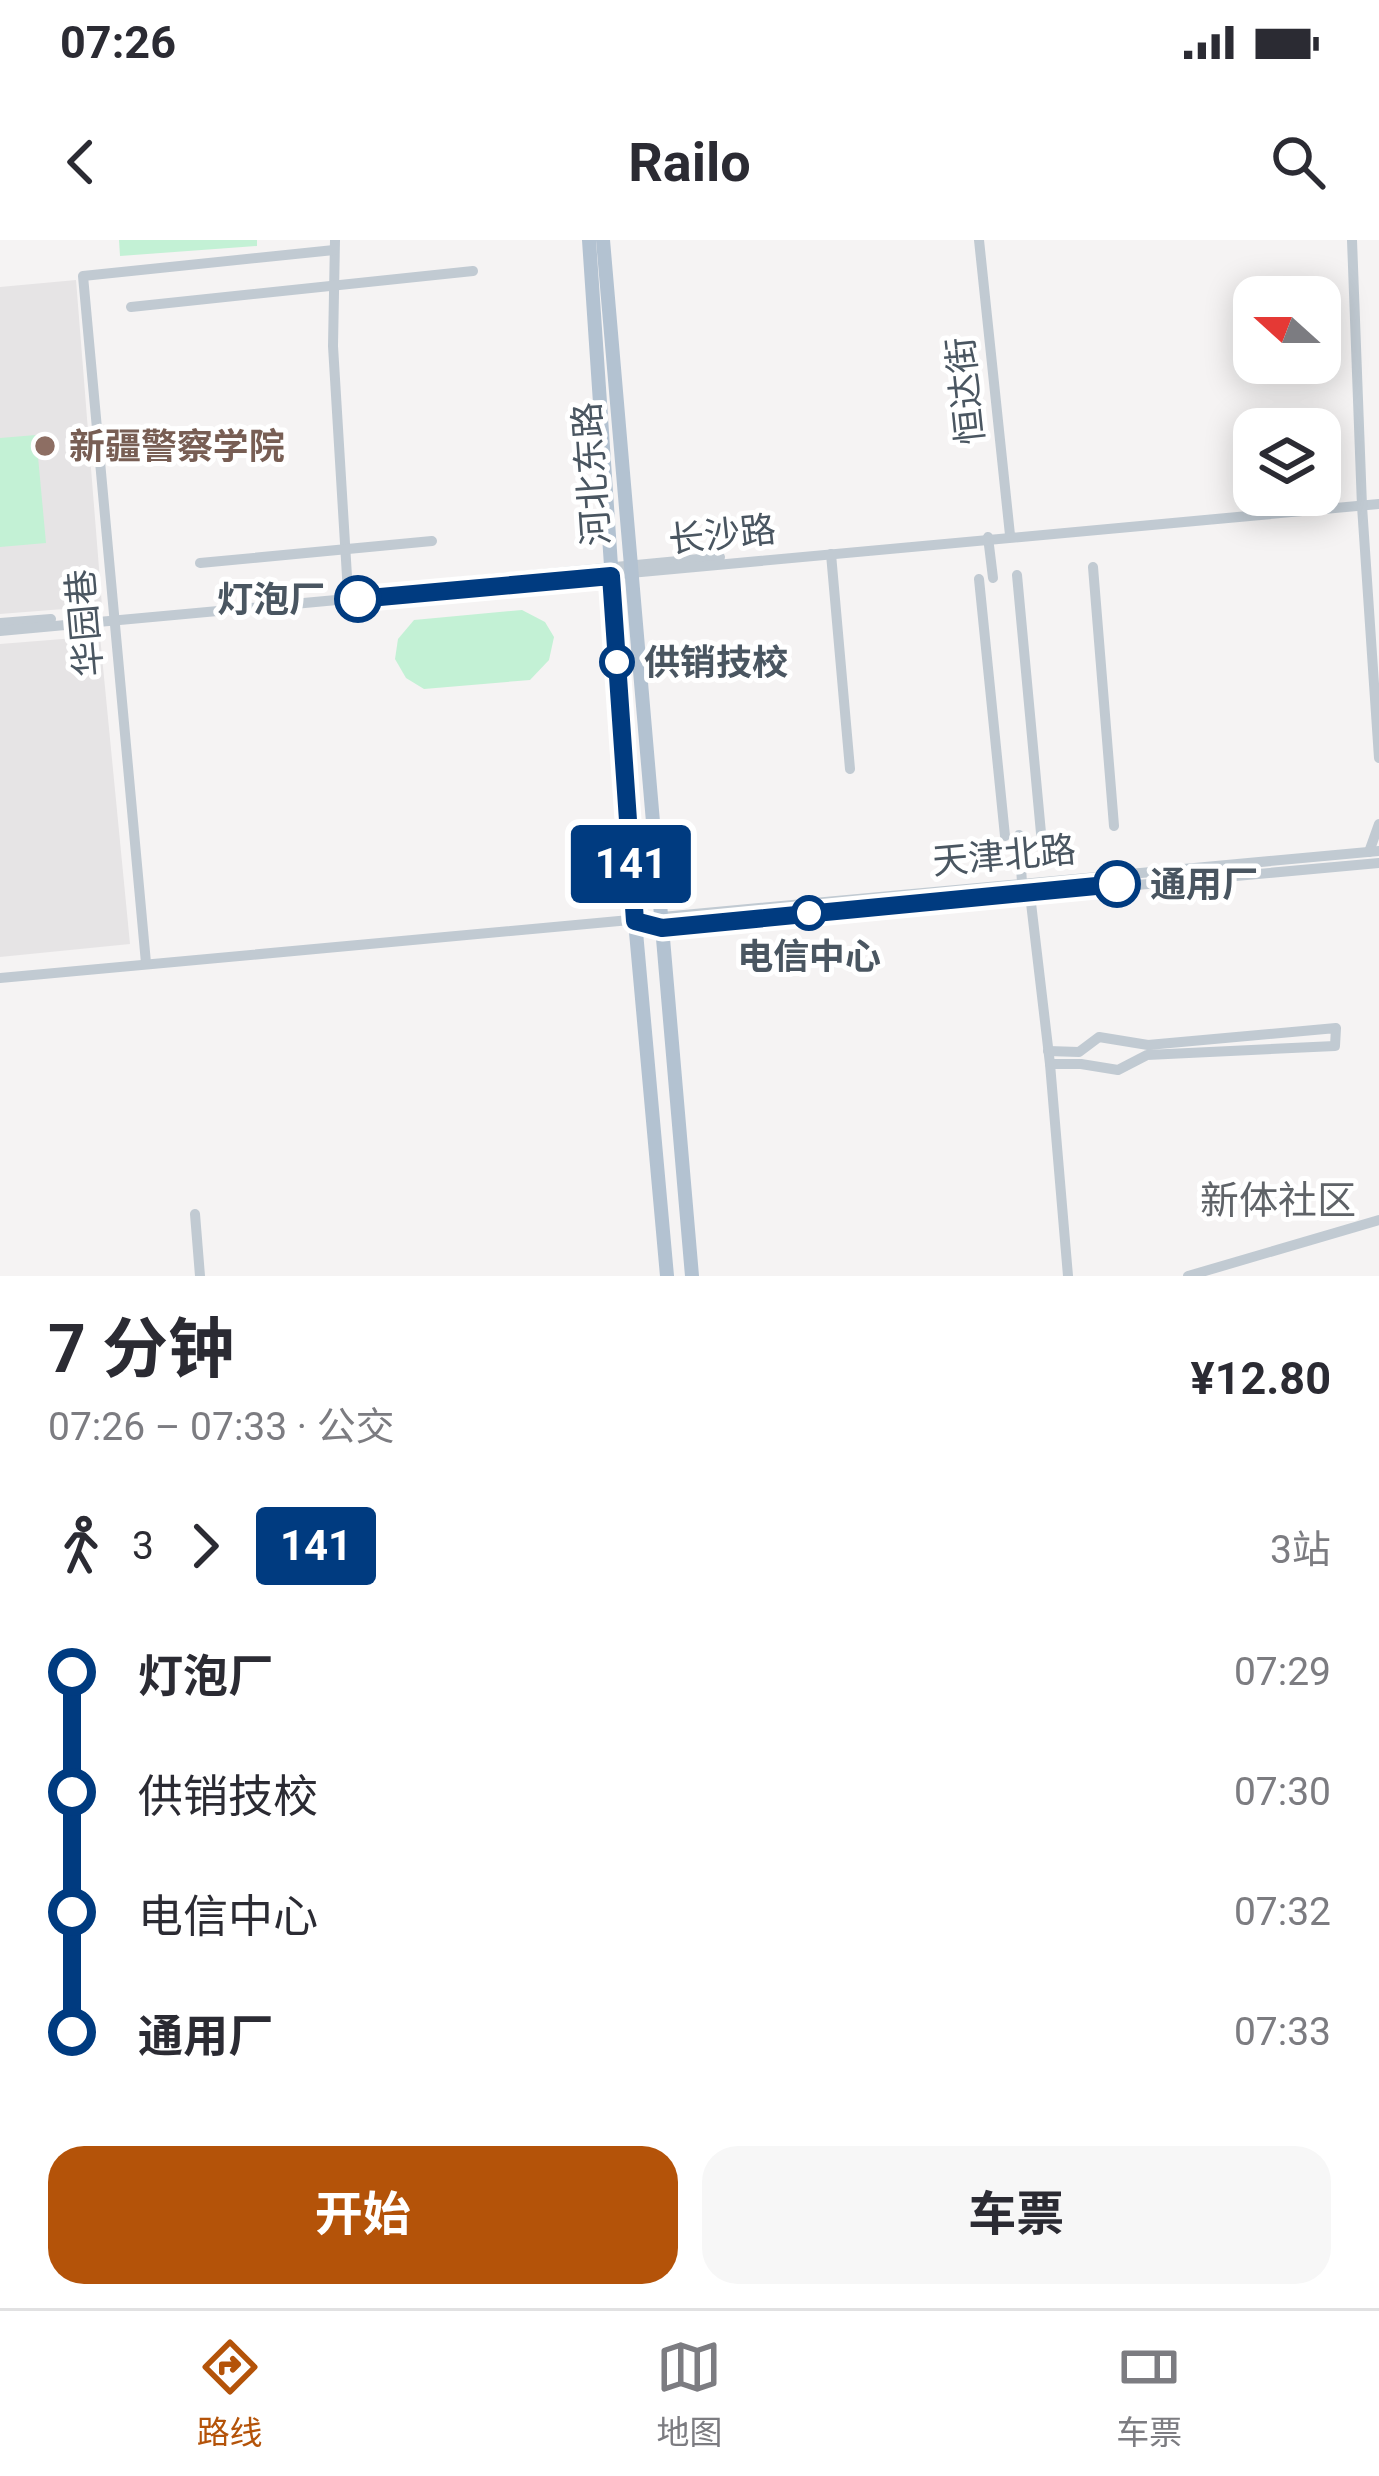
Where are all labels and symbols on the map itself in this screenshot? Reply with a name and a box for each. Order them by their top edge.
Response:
north arrow [1233,276,1341,384]
street label: 恒达街 [939,335,993,447]
street label: 河北东路 [566,401,618,547]
place label: 新疆警察学院 [69,426,285,468]
marker: 新疆警察学院 [32,433,58,459]
street label: 长沙路 [666,508,778,562]
street label: 华园巷 [59,567,111,679]
marker: 灯泡厂 [336,577,380,621]
place label: 灯泡厂 [217,579,325,621]
place label: 供销技校 [644,642,788,684]
marker: 供销技校 [601,646,633,678]
line badge: 141 [562,825,700,903]
street label: 天津北路 [931,829,1078,883]
marker: 通用厂 [1095,862,1139,906]
place label: 通用厂 [1150,864,1258,906]
marker: 电信中心 [793,897,825,929]
place label: 电信中心 [737,936,881,978]
district label: 新体社区 [1200,1178,1356,1224]

